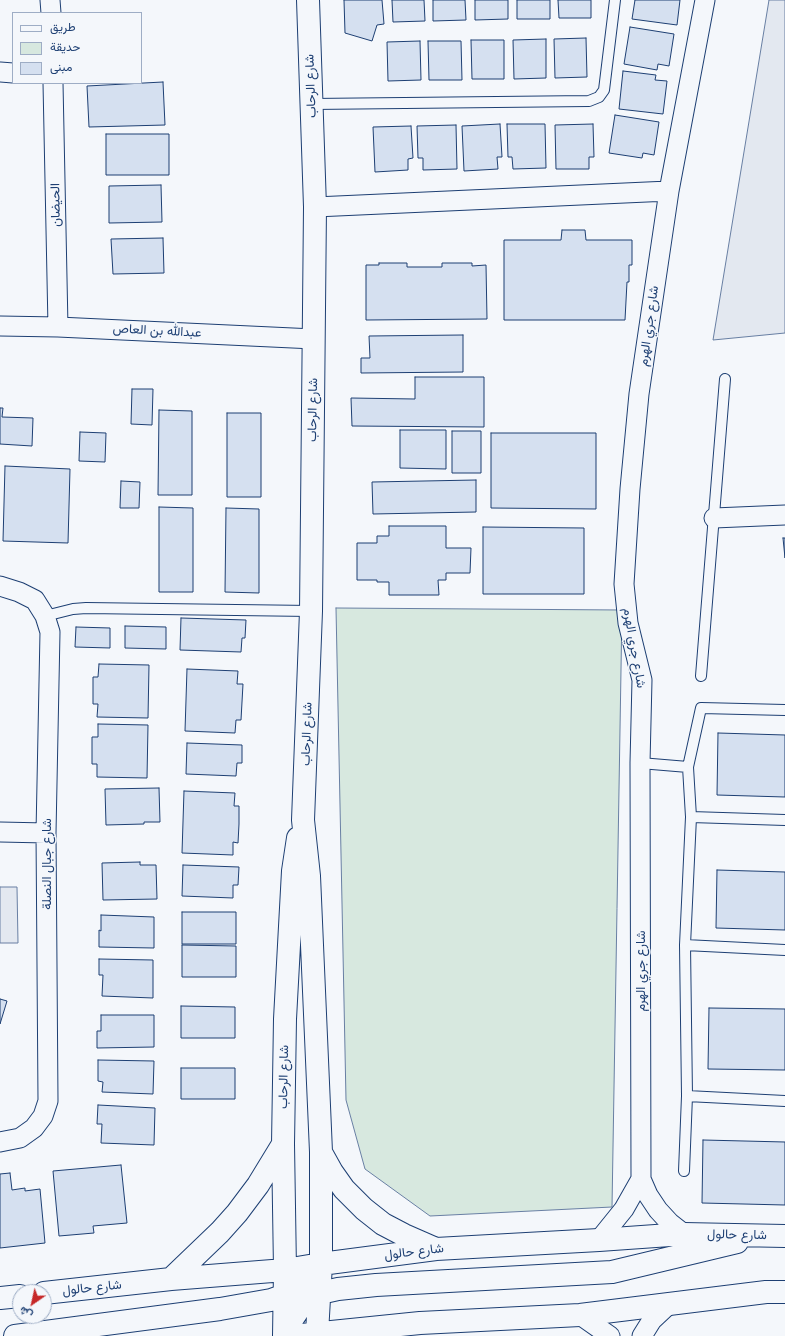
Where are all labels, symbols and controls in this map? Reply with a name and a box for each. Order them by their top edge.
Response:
legend [12,12,142,84]
text: طريق [50,20,75,34]
text: حديقة [50,40,80,54]
street label: شارع الرحاب [302,54,320,118]
text: مبنى [50,60,72,74]
street label: الحيضان [48,183,64,227]
street label: شارع جري الهرم [636,285,662,367]
street label: عبدالله بن العاص [112,321,202,341]
street label: شارع الرحاب [305,378,321,442]
street label: شارع جري الهرم [619,607,649,689]
street label: شارع الرحاب [298,702,316,766]
street label: شارع جبال النصلة [39,818,55,910]
street label: شارع جري الهرم [633,930,649,1012]
street label: شارع الرحاب [276,1045,292,1109]
street label: شارع حالول [707,1227,767,1243]
street label: شارع حالول [383,1241,445,1263]
street label: شارع حالول [61,1277,123,1299]
north arrow [12,1284,52,1324]
text: ش [17,1304,35,1322]

